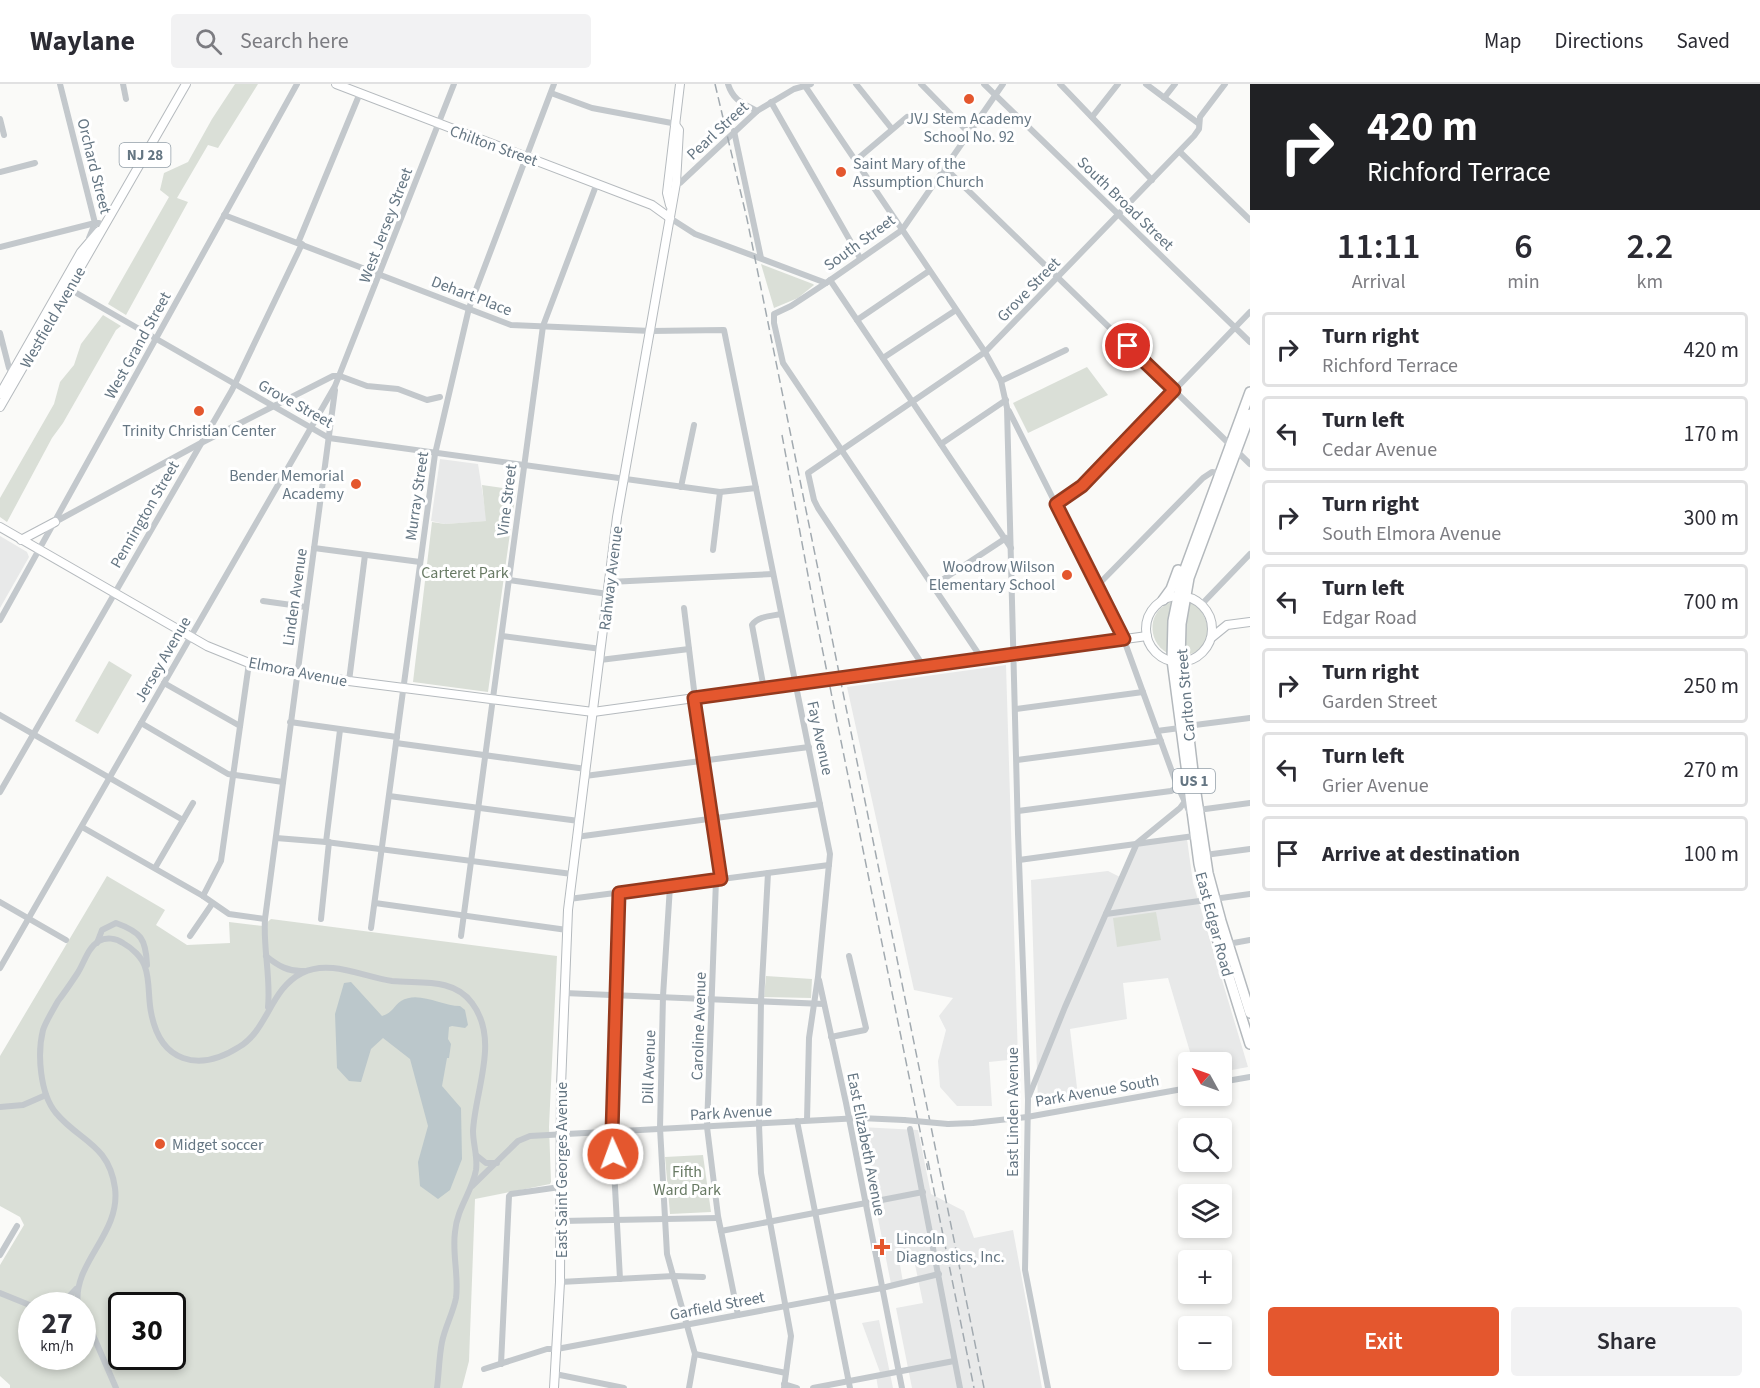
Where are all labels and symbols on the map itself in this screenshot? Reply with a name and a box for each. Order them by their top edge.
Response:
marker: JVJ Stem Academy School No. 92 [962,92,976,106]
street label: Pearl Street [682,96,754,165]
place label: JVJ Stem Academy School No. 92 [907,108,1032,148]
street label: Orchard Street [72,116,117,217]
street label: Chilton Street [447,120,541,172]
road number: NJ 28 [120,143,170,167]
street label: South Broad Street [1072,152,1179,256]
place label: Saint Mary of the Assumption Church [853,153,984,193]
street label: West Jersey Street [354,164,418,286]
marker: Saint Mary of the Assumption Church [834,165,848,179]
street label: South Street [819,209,900,276]
street label: Grove Street [992,252,1066,327]
street label: Westfield Avenue [15,262,91,372]
street label: Dehart Place [428,270,515,321]
street label: West Grand Street [99,287,177,403]
pin [1102,320,1153,371]
street label: Grove Street [254,374,337,434]
marker: Trinity Christian Center [192,404,206,418]
place label: Trinity Christian Center [122,420,276,442]
street label: Murray Street [400,450,434,542]
street label: Pennington Street [105,456,185,572]
street label: Vine Street [492,462,522,537]
place label: Bender Memorial Academy [229,465,345,505]
marker: Bender Memorial Academy [349,477,363,491]
street label: Rahway Avenue [594,525,628,632]
street label: Linden Avenue [277,547,313,647]
place label: Woodrow Wilson Elementary School [929,556,1055,596]
park label: Carteret Park [421,562,509,584]
marker: Woodrow Wilson Elementary School [1060,568,1074,582]
street label: Jersey Avenue [129,612,196,706]
street label: Carlton Street [1171,647,1201,742]
street label: Elmora Avenue [247,652,349,692]
street label: Fay Avenue [801,699,839,777]
road number: US 1 [1173,769,1215,793]
street label: East Edgar Road [1189,869,1239,979]
street label: Caroline Avenue [686,971,712,1081]
street label: Dill Avenue [637,1029,661,1105]
street label: East Linden Avenue [1002,1047,1024,1177]
north arrow [1178,1052,1232,1106]
street label: Park Avenue South [1033,1069,1161,1113]
street label: East Elizabeth Avenue [841,1071,891,1218]
street label: East Saint Georges Avenue [551,1082,573,1258]
street label: Park Avenue [689,1100,773,1126]
position arrow [581,1122,645,1186]
place label: Midget soccer [172,1134,264,1156]
marker: Midget soccer [153,1137,167,1151]
park label: Fifth Ward Park [653,1161,721,1201]
place label: Lincoln Diagnostics, Inc. [896,1228,1004,1268]
marker: Lincoln Diagnostics, Inc. [873,1238,891,1256]
street label: Garfield Street [668,1286,767,1326]
speed limit sign: 30 [108,1292,186,1370]

